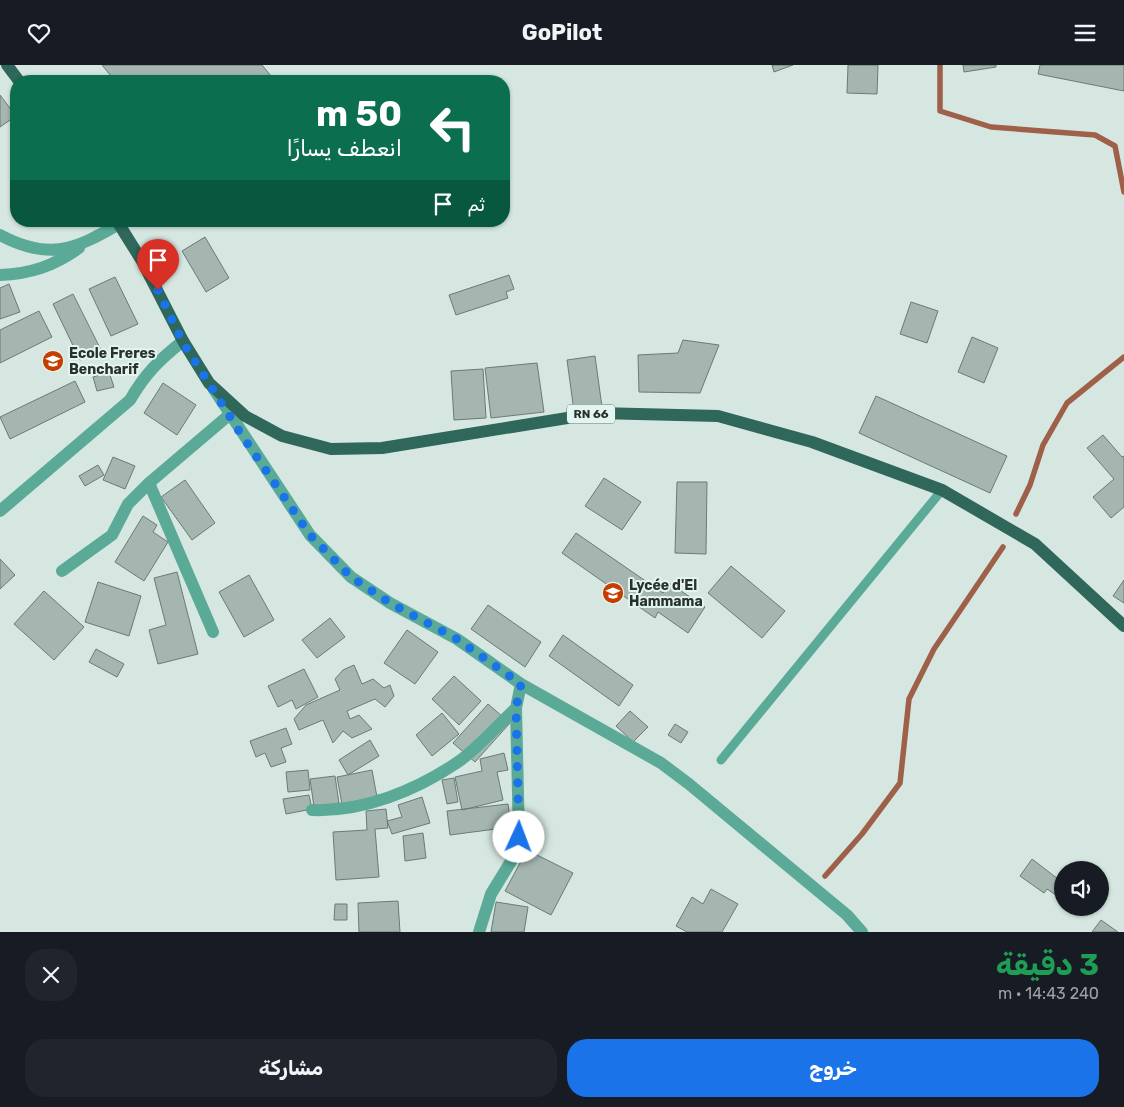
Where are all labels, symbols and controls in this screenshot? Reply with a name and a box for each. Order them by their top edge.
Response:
icon: heart [25,19,53,47]
text: GoPilot [522,19,602,46]
icon: menu [1071,19,1099,47]
text: 50 m [316,93,402,135]
icon: left [420,95,485,160]
text: انعطف يسارًا [286,135,402,162]
icon: arrive [429,190,457,218]
text: ثم [467,193,485,216]
pin [137,239,179,290]
icon: arrive [144,246,172,274]
place label: Ecole Freres Bencharif [69,345,156,378]
school or university icon: Ecole Freres Bencharif [41,349,65,373]
road number: RN 66 [567,404,615,423]
place label: Lycée d'El Hammama [629,577,703,610]
school or university icon: Lycée d'El Hammama [601,581,625,605]
position arrow [492,810,544,862]
map controls [1054,861,1109,916]
button: sound [1054,861,1109,916]
text: 3 دقيقة [996,947,1099,983]
button: close [25,949,77,1001]
text: 240 m · 14:43 [998,984,1099,1003]
button: مشاركة [25,1039,557,1097]
button: خروج [567,1039,1099,1097]

